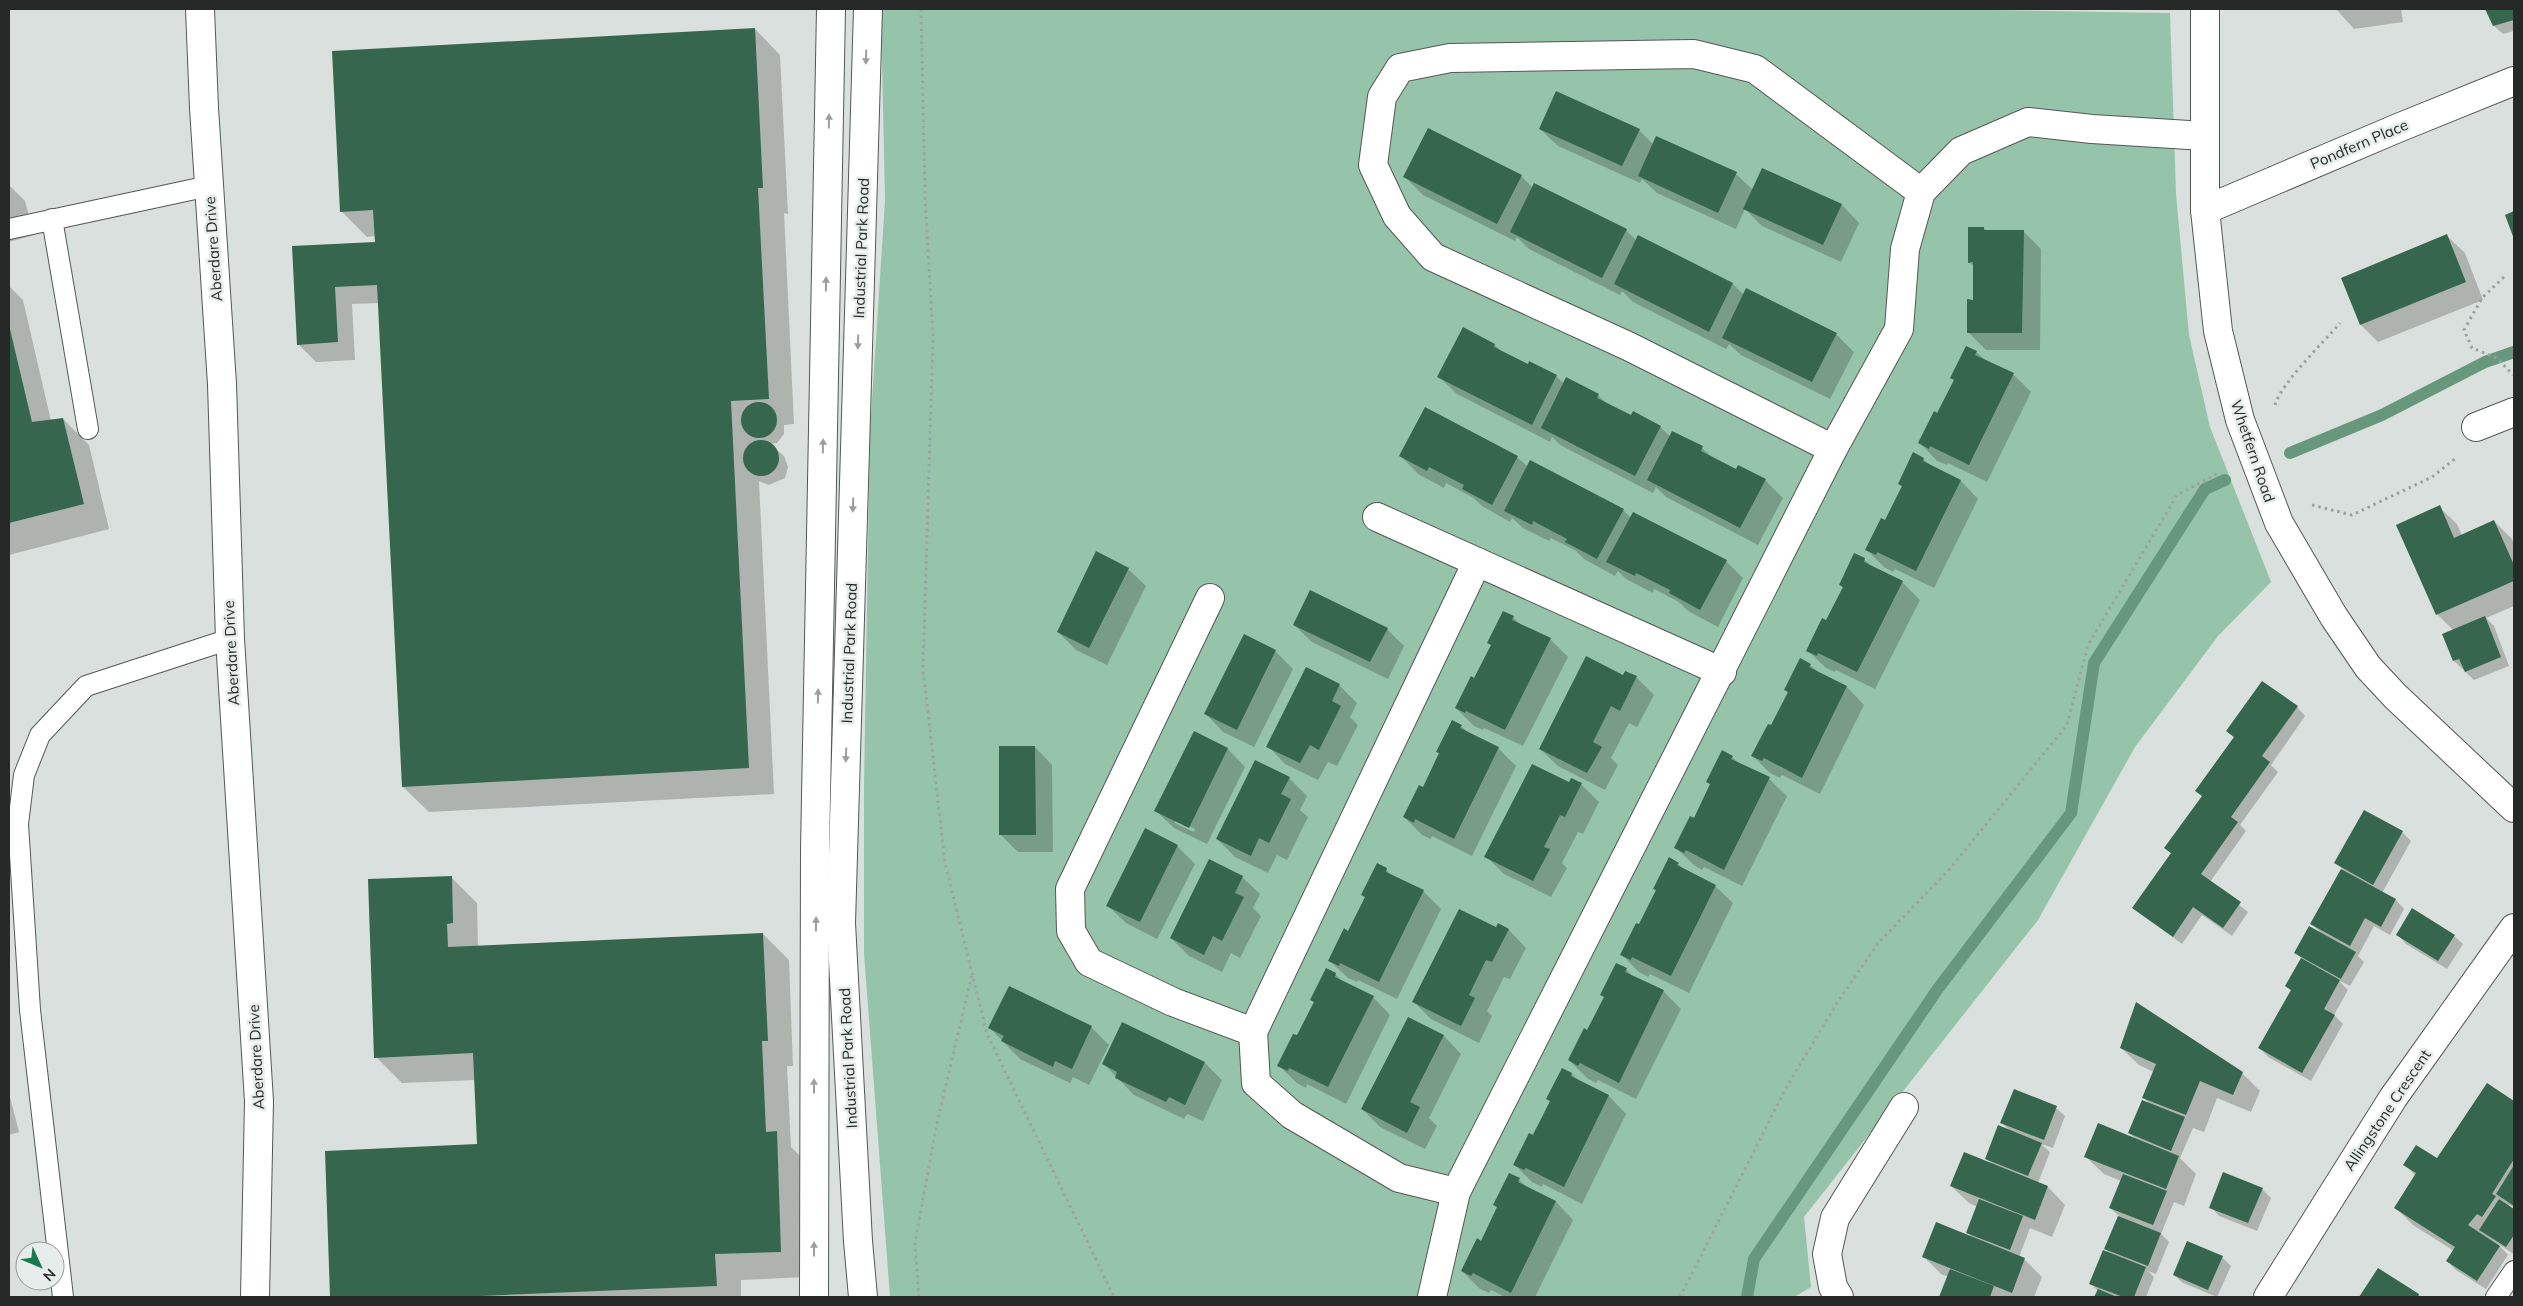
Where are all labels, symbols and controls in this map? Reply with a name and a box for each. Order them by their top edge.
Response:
one-way arrow [862,50,870,66]
one-way arrow [825,113,833,129]
street label: Pondfern Place [2307,115,2411,173]
street label: Industrial Park Road [849,177,873,319]
street label: Aberdare Drive [200,196,226,302]
one-way arrow [822,276,830,292]
one-way arrow [854,335,862,351]
street label: Whetfern Road [2227,397,2279,505]
one-way arrow [819,438,827,454]
one-way arrow [849,497,857,513]
street label: Industrial Park Road [837,582,861,724]
street label: Aberdare Drive [219,600,243,706]
one-way arrow [814,688,822,704]
one-way arrow [842,747,850,763]
one-way arrow [812,915,820,931]
street label: Industrial Park Road [835,987,861,1129]
street label: Aberdare Drive [244,1004,268,1110]
street label: Allingstone Crescent [2339,1046,2435,1174]
one-way arrow [810,1078,818,1094]
one-way arrow [810,1240,818,1256]
north arrow [15,1241,65,1291]
text: N [39,1265,59,1285]

